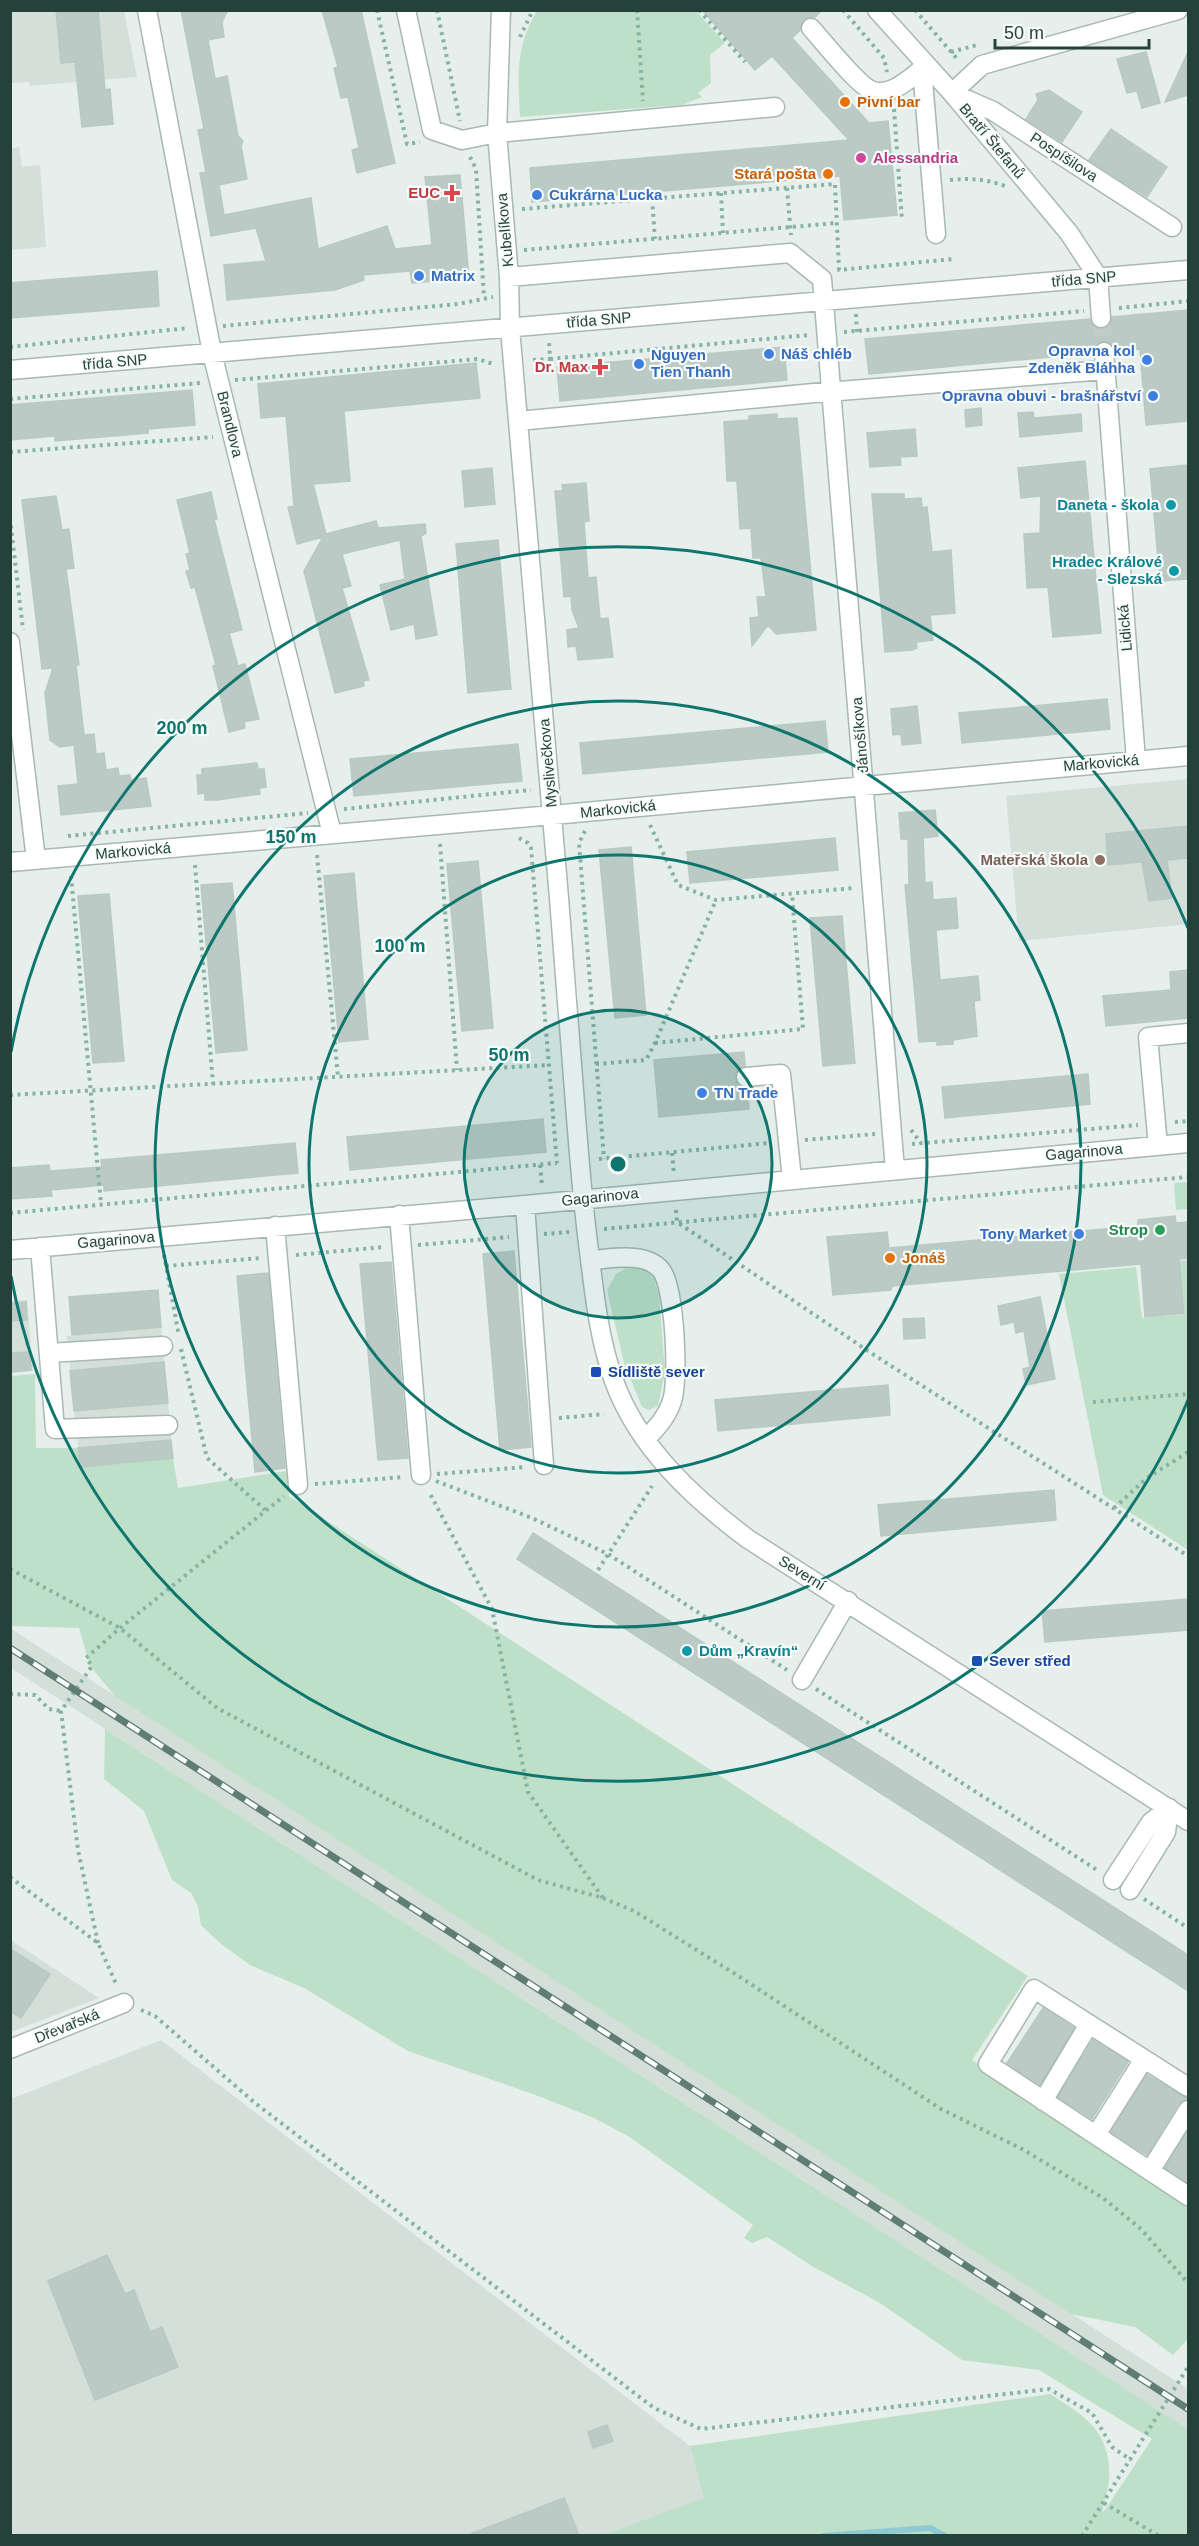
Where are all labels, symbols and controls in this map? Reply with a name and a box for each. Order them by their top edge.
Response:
scale bar [995,12,1150,50]
text: 50 m [1004,23,1044,43]
place label: Pivní bar [857,93,921,110]
marker: Pivní bar [838,95,852,109]
street label: Bratří Štefanů [956,100,1029,182]
street label: Pospíšilova [1027,129,1102,185]
place label: Alessandria [873,149,959,166]
marker: Alessandria [854,151,868,165]
place label: Stará pošta [734,165,817,182]
marker: Stará pošta [821,167,835,181]
place label: EUC [408,184,440,201]
marker: EUC [445,186,459,200]
place label: Cukrárna Lucka [549,186,663,203]
marker: Cukrárna Lucka [530,188,544,202]
street label: Kubelíkova [493,192,516,268]
place label: Matrix [431,267,476,284]
street label: třída SNP [1051,267,1117,290]
marker: Matrix [412,269,426,283]
street label: třída SNP [566,308,632,331]
place label: Opravna kol Zdeněk Bláhha [1028,342,1136,376]
place label: Náš chléb [781,345,852,362]
place label: Nguyen Tien Thanh [651,346,731,380]
marker: Náš chléb [762,347,776,361]
street label: třída SNP [82,350,148,373]
marker: Opravna kol Zdeněk Bláhha [1140,353,1154,367]
marker: Nguyen Tien Thanh [632,357,646,371]
place label: Dr. Max [535,358,589,375]
marker: Dr. Max [593,360,607,374]
place label: Opravna obuvi - brašnářství [942,387,1142,404]
street label: Brandlova [214,389,247,459]
marker: Opravna obuvi - brašnářství [1146,389,1160,403]
place label: Daneta - škola [1057,496,1160,513]
marker: Daneta - škola [1164,498,1178,512]
place label: Hradec Králové - Slezská [1052,553,1163,587]
marker: Hradec Králové - Slezská [1167,564,1181,578]
street label: Lidická [1114,603,1135,652]
street label: Jánošíkova [848,696,871,774]
street label: Myslivečkova [535,717,560,808]
text: 200 m [156,718,208,738]
street label: Markovická [1062,751,1140,774]
street label: Markovická [579,796,657,821]
text: 150 m [265,827,317,847]
street label: Markovická [94,839,172,862]
place label: Mateřská škola [980,851,1089,868]
marker: Mateřská škola [1093,853,1107,867]
text: 100 m [374,936,426,956]
text: 50 m [488,1045,530,1065]
place label: TN Trade [714,1084,778,1101]
marker: TN Trade [695,1086,709,1100]
street label: Gagarinova [1045,1140,1124,1163]
centre of rings [608,1154,628,1174]
street label: Gagarinova [560,1184,640,1209]
place label: Strop [1109,1221,1148,1238]
marker: Strop [1153,1223,1167,1237]
place label: Tony Market [980,1225,1067,1242]
marker: Tony Market [1072,1227,1086,1241]
street label: Gagarinova [77,1228,156,1251]
place label: Jonáš [902,1249,945,1266]
marker: Jonáš [883,1251,897,1265]
place label: Sídliště sever [608,1363,705,1380]
marker: Sídliště sever [589,1365,603,1379]
street label: Severní [776,1552,829,1594]
place label: Dům „Kravín“ [699,1642,798,1659]
marker: Dům „Kravín“ [680,1644,694,1658]
place label: Sever střed [989,1652,1071,1669]
marker: Sever střed [970,1654,984,1668]
street label: Dřevařská [32,2005,102,2046]

